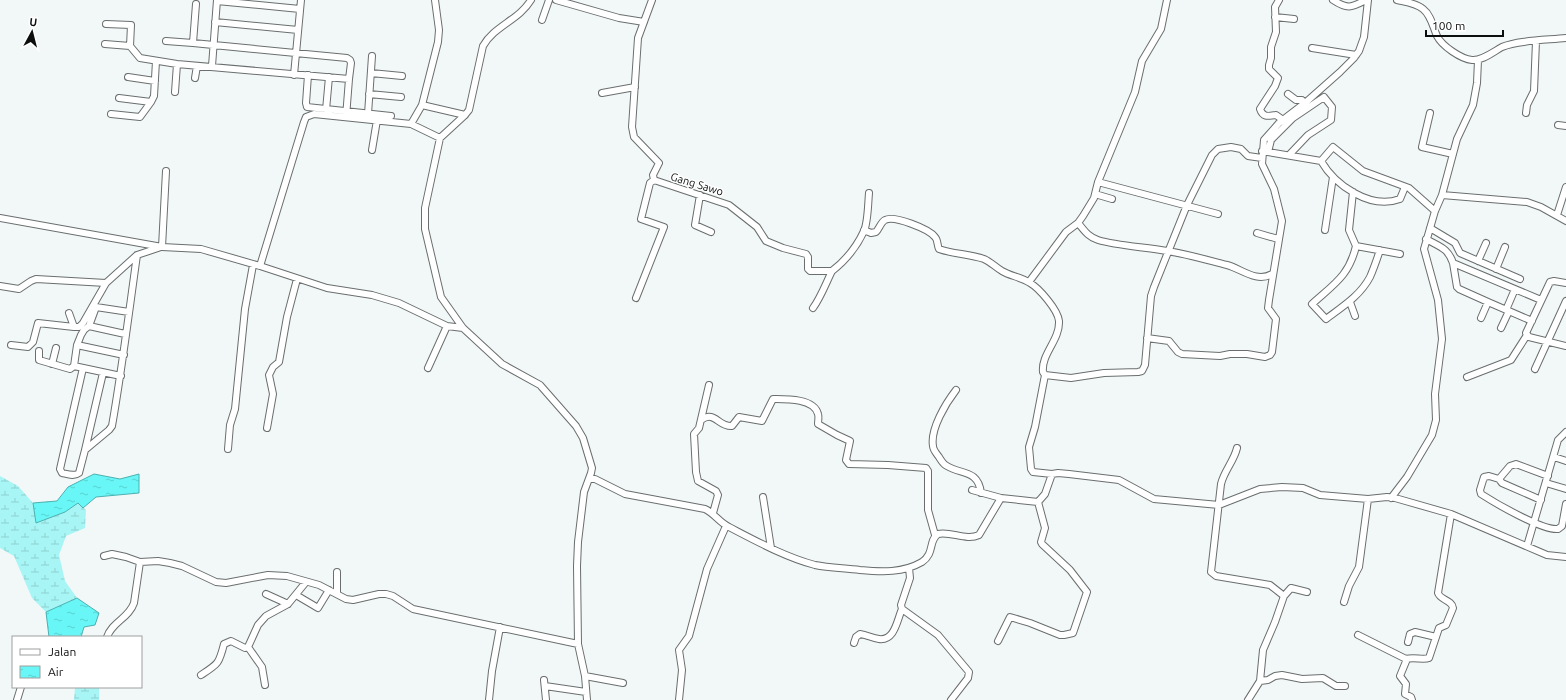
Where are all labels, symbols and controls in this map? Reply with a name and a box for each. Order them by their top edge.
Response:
north arrow [12,12,52,52]
scale bar [1426,12,1503,38]
text: U [29,16,38,29]
text: 100 m [1432,19,1465,32]
street label: Gang Sawo [669,170,725,198]
legend [12,636,142,688]
text: Jalan [48,645,76,658]
text: Air [48,665,64,678]

